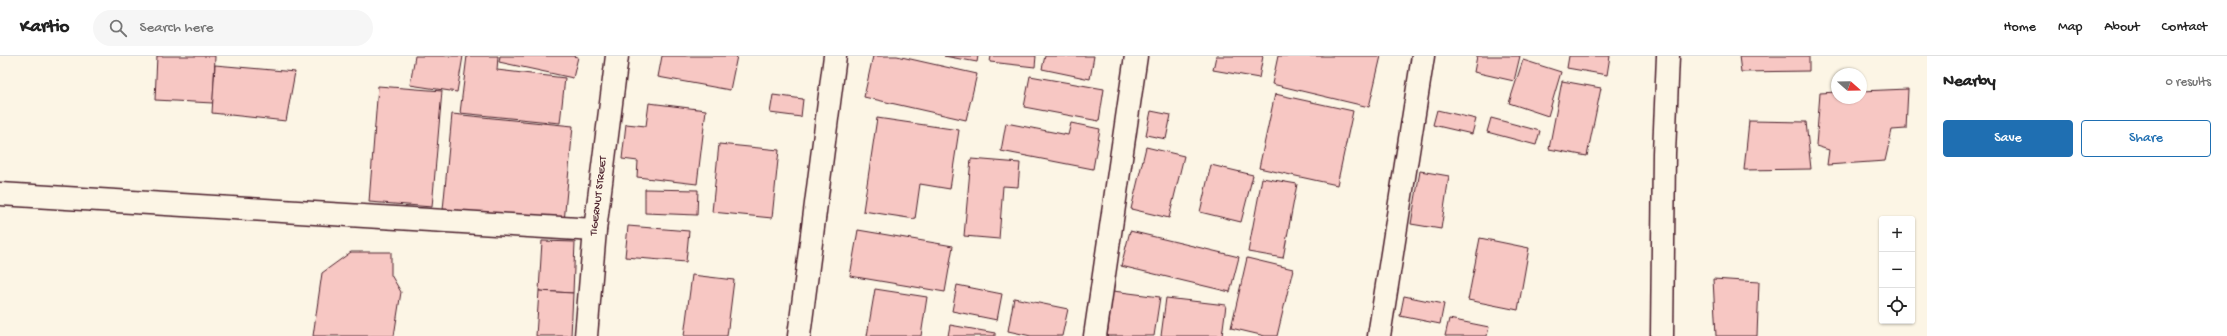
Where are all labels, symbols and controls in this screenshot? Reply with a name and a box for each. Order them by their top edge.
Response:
search box [93,10,373,46]
text: Kartio [20,16,69,39]
icon: search [107,17,129,39]
text: Search here [139,19,213,37]
text: Home [2004,19,2036,36]
text: Map [2058,19,2082,36]
text: About [2104,19,2140,36]
text: Contact [2162,19,2207,36]
north arrow [1831,68,1867,104]
text: Nearby [1943,72,1996,92]
text: 0 results [2165,75,2211,90]
button: Save [1943,120,2073,157]
button: Share [2081,120,2211,157]
street label: TIGERNUT STREET [588,155,610,237]
map controls [1879,216,1915,324]
button: + [1879,216,1915,252]
button: − [1879,252,1915,288]
button: locate [1879,288,1915,324]

